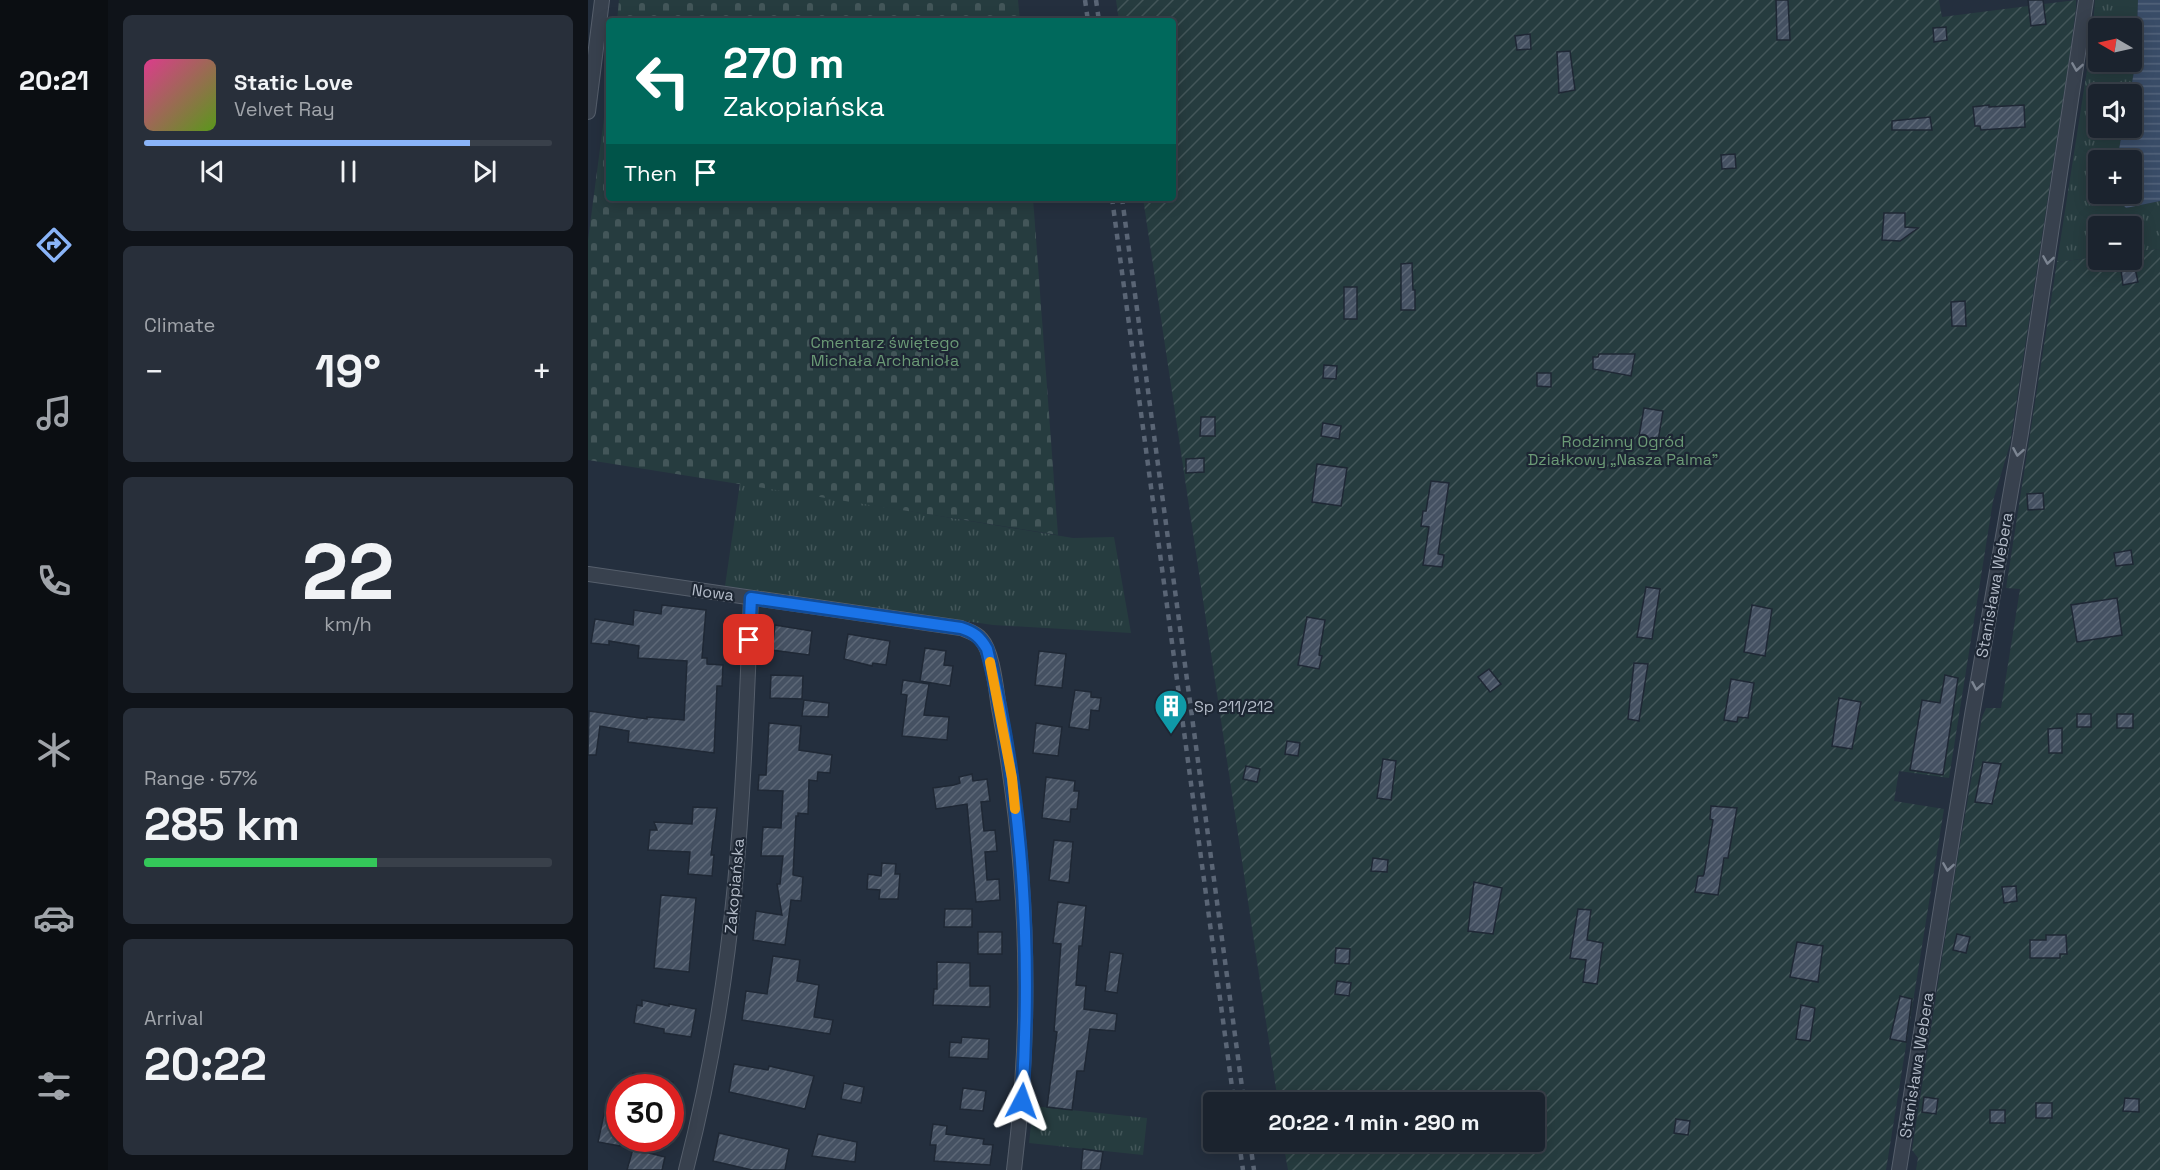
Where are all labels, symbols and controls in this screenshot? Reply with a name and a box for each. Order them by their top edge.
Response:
north arrow [2088,18,2142,72]
map controls [2088,18,2142,270]
text: 270 m [723,37,844,90]
icon: left [624,42,702,120]
one-way arrow [2072,62,2084,72]
text: 20:21 [19,63,89,98]
text: Static Love [234,68,353,96]
button: sound [2088,84,2142,138]
text: Zakopiańska [723,89,885,124]
text: Velvet Ray [234,96,335,122]
button: + [2088,150,2142,204]
icon: previous [196,155,229,188]
icon: pause [332,155,365,188]
icon: next [468,155,501,188]
icon: arrive [689,156,722,189]
text: Then [624,159,677,187]
button: − [2088,216,2142,270]
icon: directions [33,224,75,266]
one-way arrow [2042,255,2054,264]
text: Climate [144,312,215,338]
park label: Cmentarz świętego Michała Archanioła [811,332,959,371]
text: 19° [315,343,381,400]
text: − [144,351,164,393]
text: + [532,351,552,393]
icon: music [33,392,75,434]
park label: Rodzinny Ogród Działkowy „Nasza Palma” [1528,431,1718,470]
one-way arrow [2012,448,2024,457]
street label: Stanisława Webera [1971,511,2018,659]
text: 22 [302,522,394,622]
icon: phone [33,560,75,602]
street label: Nowa [691,579,735,606]
text: km/h [324,611,372,637]
pin [723,614,774,665]
icon: arrive [732,623,765,656]
one-way arrow [1971,680,1984,690]
building icon: Sp 211/212 [1153,688,1189,735]
place label: Sp 211/212 [1194,696,1273,717]
icon: climate [33,729,75,771]
text: Range · 57% [144,765,258,791]
text: 285 km [144,796,300,853]
street label: Zakopiańska [720,837,749,935]
one-way arrow [1942,862,1954,872]
icon: car [33,897,75,939]
street label: Stanisława Webera [1895,991,1938,1139]
text: Arrival [144,1005,203,1031]
text: 20:22 [144,1036,267,1093]
icon: filters [33,1065,75,1107]
position arrow [990,1069,1054,1133]
speed limit sign: 30 [606,1074,684,1152]
text: 20:22 · 1 min · 290 m [1269,1108,1479,1136]

